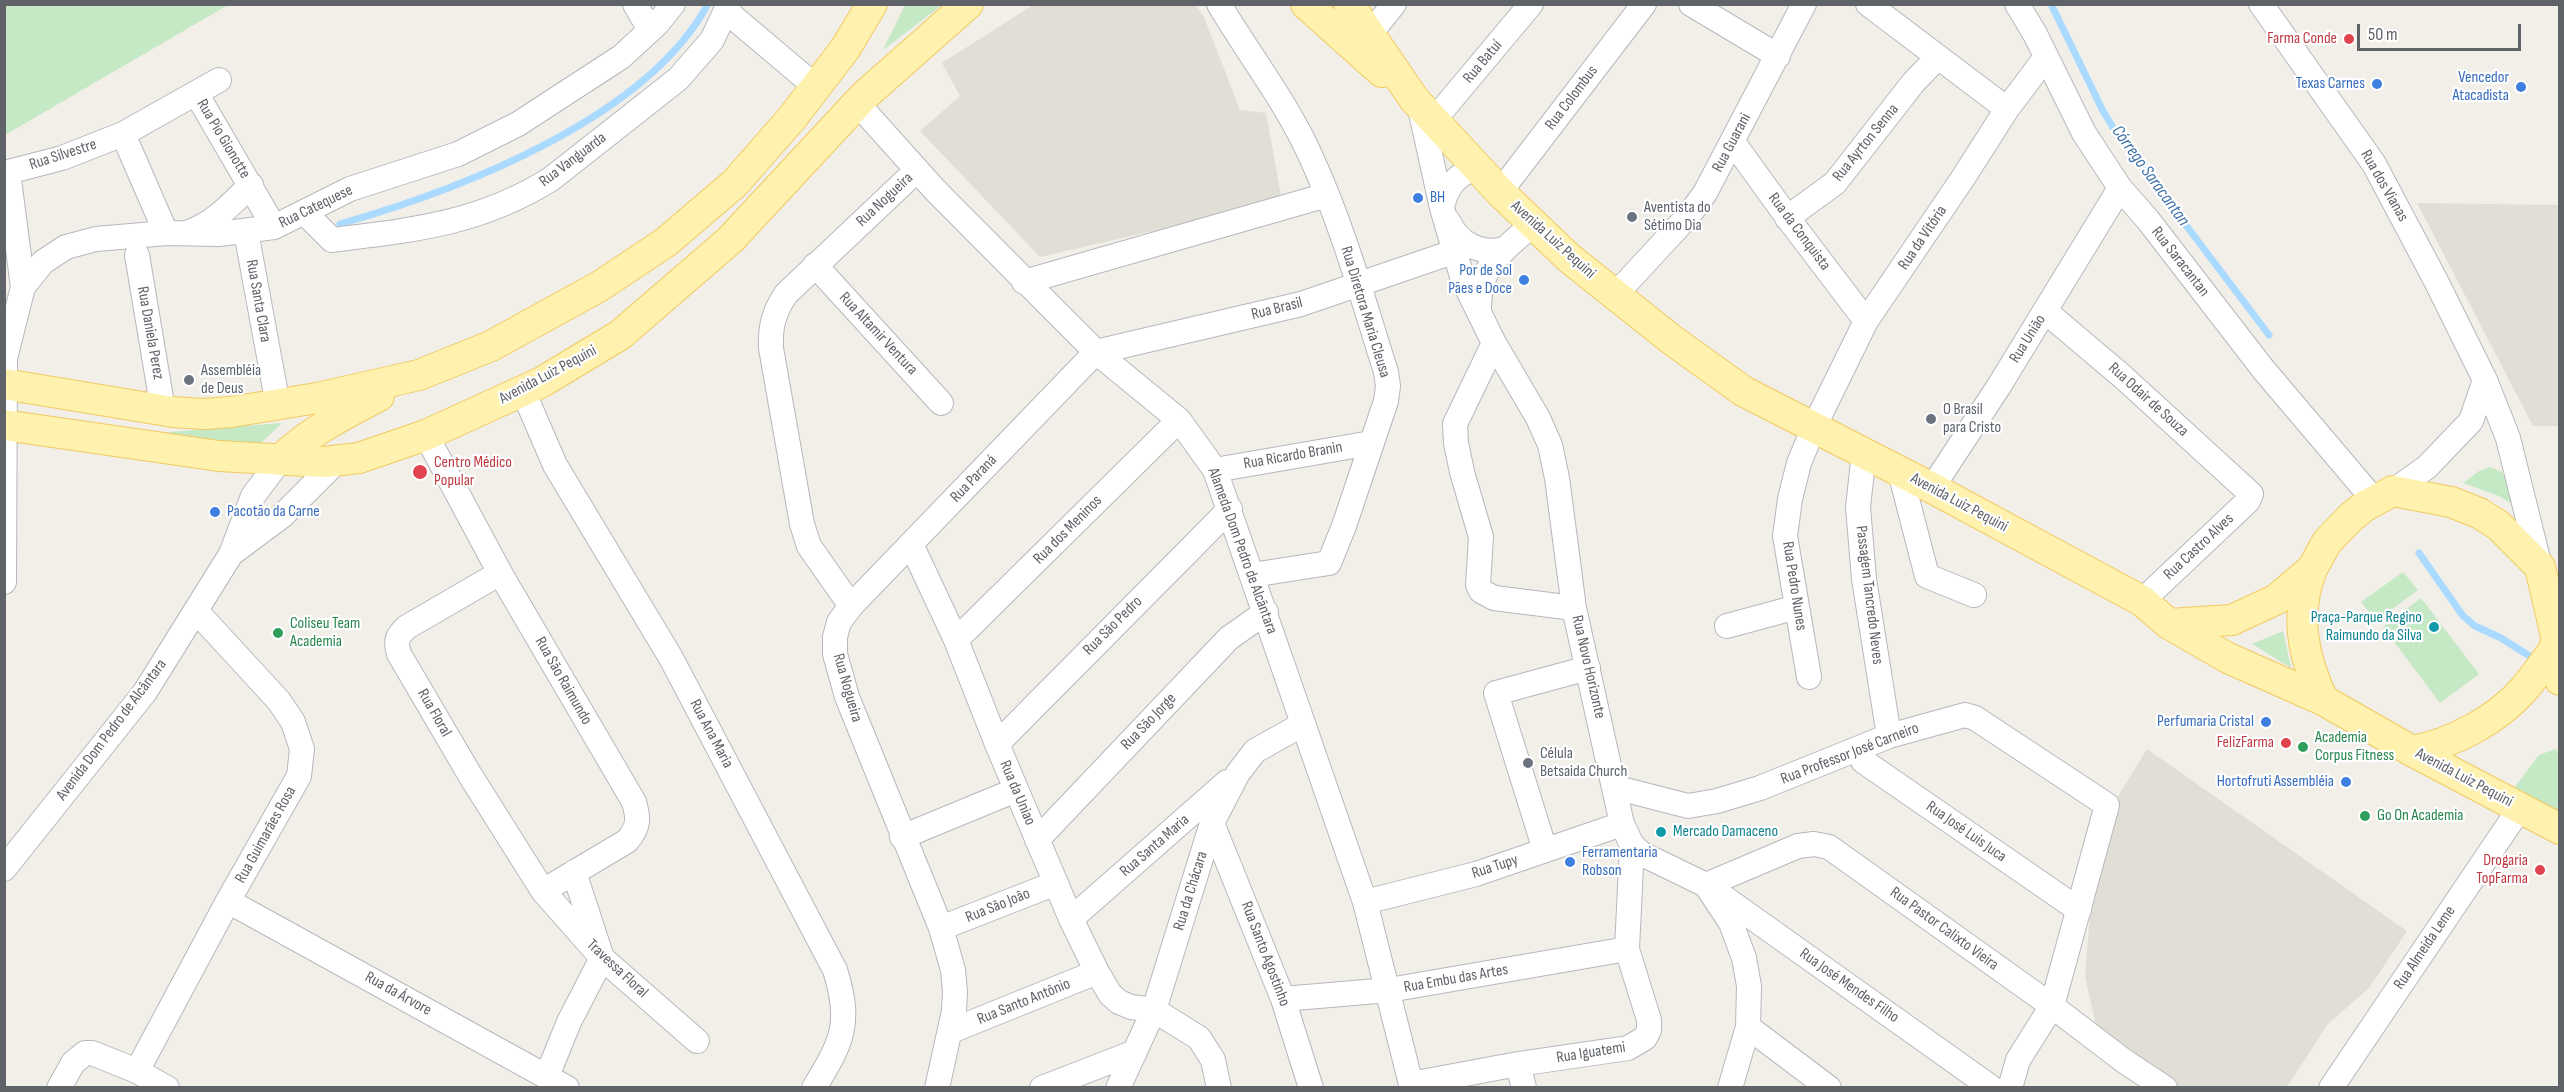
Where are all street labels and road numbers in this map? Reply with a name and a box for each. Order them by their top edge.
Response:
street label: Rua Batuí [1459,36,1507,88]
street label: Rua Colombus [1541,62,1603,134]
street label: Rua Pio Gionotte [192,96,254,182]
street label: Rua Ayrton Senna [1829,100,1903,186]
street label: Rua Guarani [1709,110,1755,176]
street label: Rua Vanguarda [536,129,610,191]
street label: Rua Silvestre [27,135,99,175]
street label: Rua dos Vianas [2356,147,2412,225]
street label: Rua Nogueira [853,169,917,231]
street label: Rua Catequese [276,181,356,233]
street label: Rua da Conquista [1764,189,1834,275]
street label: Avenida Luiz Pequini [1507,197,1599,283]
street label: Rua da Vitória [1895,202,1951,274]
street label: Rua Saracantan [2147,223,2213,301]
street label: Rua Diretora Maria Cleusa [1336,244,1394,380]
street label: Rua Santa Clara [241,258,275,344]
street label: Rua Daniela Perez [132,285,168,381]
street label: Rua Altamir Ventura [835,289,921,379]
street label: Rua Brasil [1249,293,1305,325]
street label: Rua União [2006,311,2050,367]
street label: Avenida Luiz Pequini [496,341,600,409]
street label: Rua Odair de Souza [2104,359,2192,441]
street label: Rua Ricardo Branin [1242,438,1344,474]
street label: Rua Paraná [947,451,1001,507]
street label: Alameda Dom Pedro de Alcântara [1203,465,1281,637]
street label: Avenida Luiz Pequini [1907,469,2011,537]
street label: Rua dos Meninos [1030,492,1106,568]
street label: Rua Castro Alves [2160,510,2238,584]
street label: Passagem Tancredo Neves [1851,524,1887,666]
street label: Rua Pedro Nunes [1777,540,1811,632]
street label: Rua São Pedro [1079,592,1147,660]
street label: Rua Novo Horizonte [1567,614,1609,720]
street label: Rua São Raimundo [530,634,596,728]
street label: Rua Nogueira [828,651,866,725]
street label: Avenida Dom Pedro de Alcântara [53,656,171,804]
street label: Rua Floral [413,686,455,740]
street label: Rua São Jorge [1117,690,1181,754]
street label: Rua Ana Maria [685,696,737,772]
street label: Rua Professor José Carneiro [1778,719,1922,789]
street label: Avenida Luiz Pequini [2412,744,2516,812]
street label: Rua da Uniao [995,758,1039,828]
street label: Rua Guimarães Rosa [231,783,301,887]
street label: Rua José Luis Juca [1922,797,2010,867]
street label: Rua Santa Maria [1116,811,1194,881]
street label: Rua da Chácara [1170,849,1212,933]
street label: Rua Tupy [1469,851,1521,883]
street label: Rua Pastor Calixto Vieira [1886,883,2002,975]
street label: Rua São João [963,884,1033,928]
street label: Rua Santo Agostinho [1236,899,1294,1009]
street label: Rua Almeida Leme [2390,903,2460,993]
street label: Travessa Floral [582,936,652,1002]
street label: Rua José Mendes Filho [1795,944,1903,1028]
street label: Rua Embu das Artes [1402,960,1510,998]
street label: Rua da Árvore [361,968,435,1020]
street label: Rua Santo Antônio [975,975,1073,1029]
street label: Rua Iguatemi [1555,1038,1627,1068]

